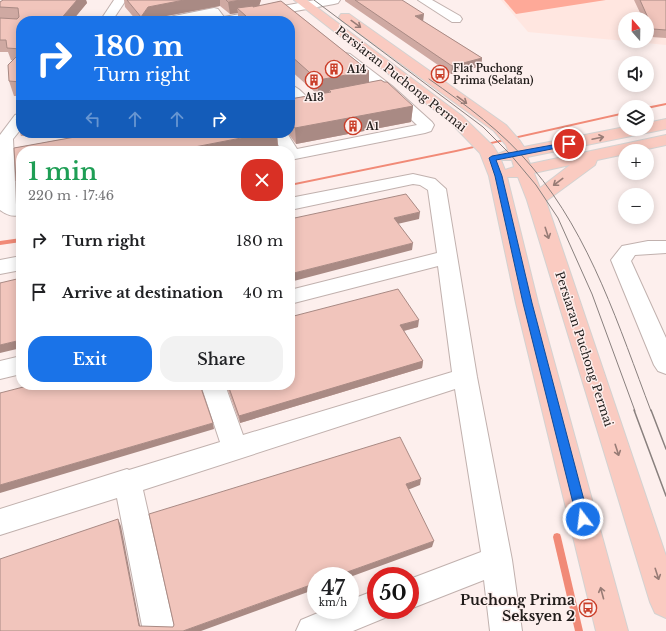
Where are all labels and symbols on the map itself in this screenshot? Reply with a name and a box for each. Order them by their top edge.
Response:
north arrow [618,12,654,48]
one-way arrow [350,20,361,29]
street label: Persiaran Puchong Permai [333,23,470,135]
building icon: A14 [324,59,344,79]
place label: Flat Puchong Prima (Selatan) [453,62,534,87]
place label: A14 [346,63,367,76]
bus stop icon: Flat Puchong Prima (Selatan) [430,64,450,84]
building icon: A13 [304,70,324,90]
place label: A13 [303,91,324,104]
one-way arrow [456,96,467,104]
building icon: A1 [343,116,363,136]
place label: A1 [365,120,379,133]
pin [552,127,586,161]
one-way arrow [591,133,604,141]
one-way arrow [553,178,564,186]
one-way arrow [544,227,551,240]
street label: Persiaran Puchong Permai [552,269,617,428]
one-way arrow [614,444,621,457]
position arrow [562,498,604,540]
speed limit sign: 50 [367,567,419,619]
one-way arrow [654,567,661,580]
one-way arrow [598,587,606,600]
place label: Puchong Prima Seksyen 2 [460,591,575,625]
bus stop icon: Puchong Prima Seksyen 2 [578,598,598,618]

